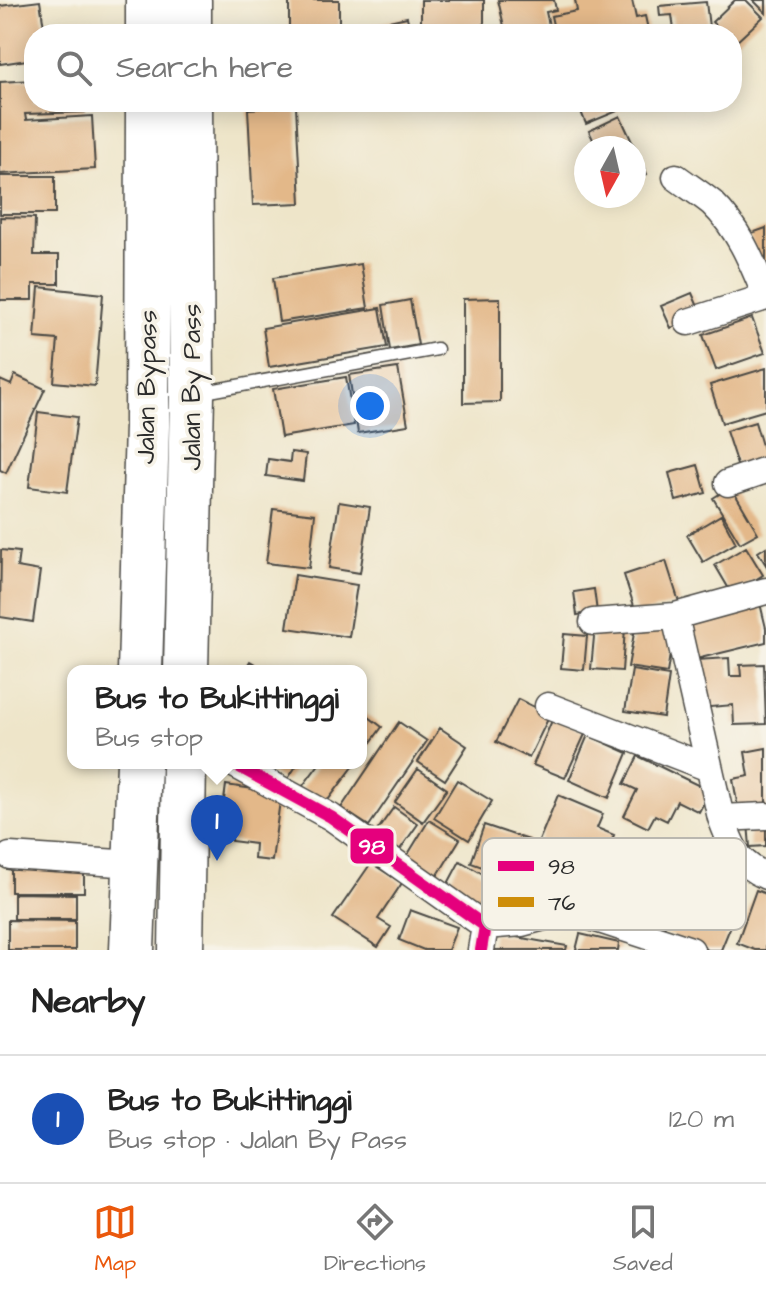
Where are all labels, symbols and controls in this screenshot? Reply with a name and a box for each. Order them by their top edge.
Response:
search box [24,24,742,112]
icon: search [52,46,96,90]
text: Search here [116,47,293,89]
north arrow [574,136,646,208]
street label: Jalan By Pass [174,304,212,470]
street label: Jalan Bypass [128,310,168,464]
your location [350,386,390,426]
popup [67,665,367,769]
text: Bus to Bukittinggi [95,678,339,720]
text: Bus stop [95,720,203,756]
pin: 1 [191,795,243,861]
line badge: 98 [349,827,395,865]
text: 98 [359,832,386,863]
legend [482,838,746,930]
text: 98 [548,852,575,883]
text: 76 [548,888,576,919]
text: Nearby [32,978,146,1026]
text: Bus to Bukittinggi [108,1080,351,1122]
text: 1 [56,1101,60,1137]
text: 120 m [669,1101,734,1137]
text: Bus stop · Jalan By Pass [108,1122,407,1158]
tab: Map [93,1200,137,1279]
tab: Directions [324,1200,426,1279]
tab: Saved [613,1200,673,1279]

